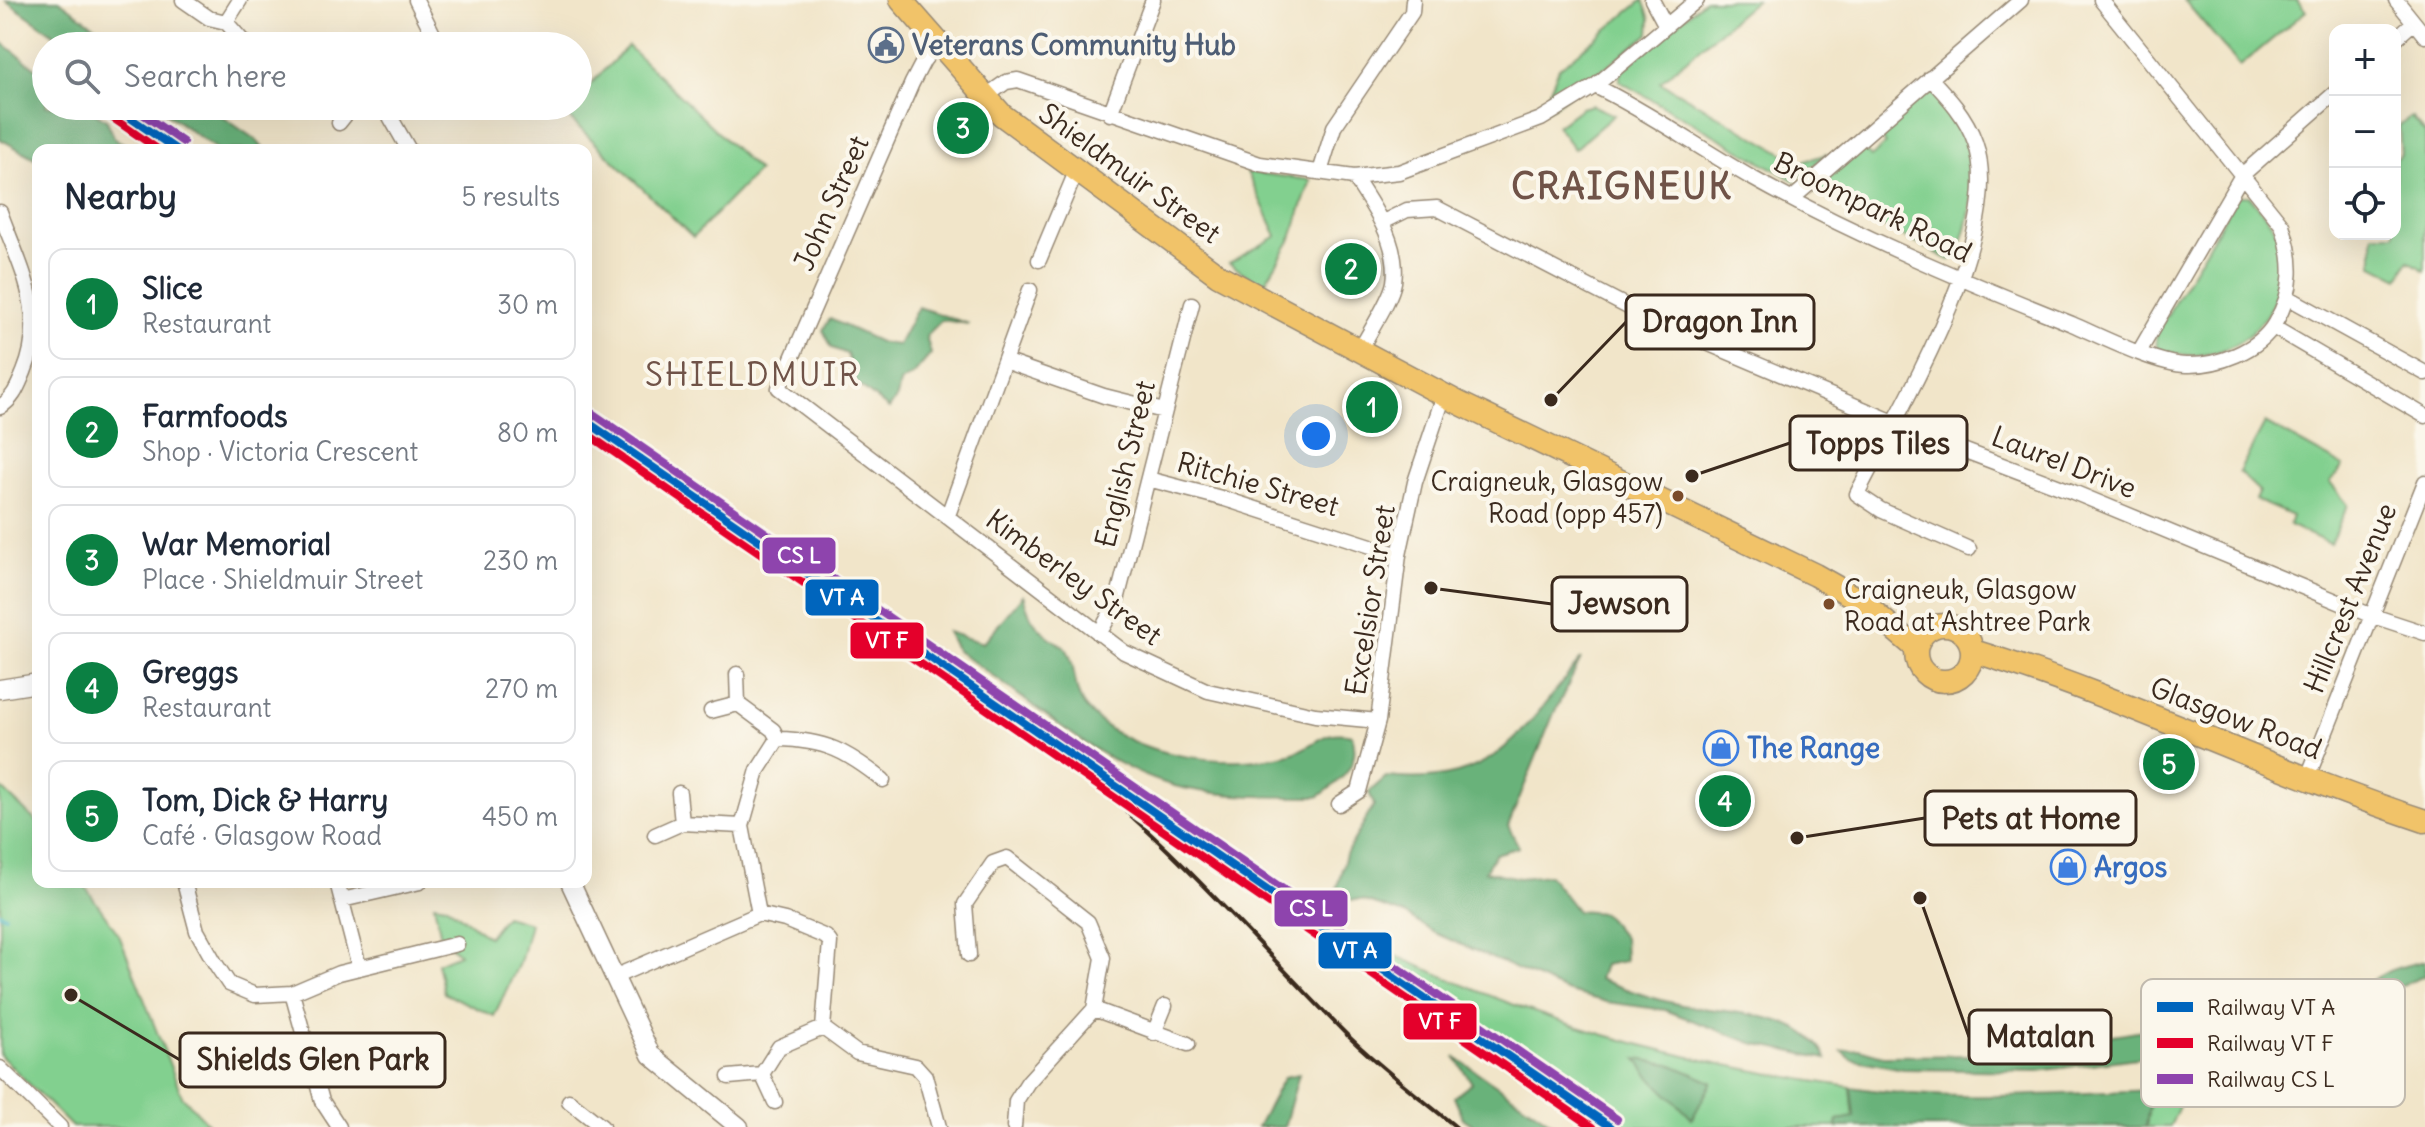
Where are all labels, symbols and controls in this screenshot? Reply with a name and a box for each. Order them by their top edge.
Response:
map controls [2329,24,2401,240]
button: + [2329,24,2401,96]
public building icon: Veterans Community Hub [867,26,905,64]
place label: Veterans Community Hub [912,27,1236,63]
search box [32,32,592,120]
icon: search [60,54,104,98]
text: Search here [124,57,287,95]
street label: Shieldmuir Street [1032,95,1228,251]
button: − [2329,96,2401,168]
pin: 3 [937,98,989,158]
street label: John Street [785,130,877,276]
street label: Broompark Road [1768,144,1978,270]
district label: CRAIGNEUK [1511,164,1733,209]
button: locate [2329,168,2401,240]
text: Nearby [64,175,177,218]
text: 5 results [462,180,560,213]
pin: 2 [1325,239,1377,299]
text: Slice [142,269,203,307]
text: 1 [87,288,97,321]
text: 30 m [497,288,558,321]
callout: Dragon Inn [1626,295,1814,349]
text: Dragon Inn [1642,302,1798,340]
text: Restaurant [142,307,271,340]
district label: SHIELDMUIR [645,354,861,395]
street label: English Street [1087,377,1163,551]
pin: 1 [1346,377,1398,437]
text: Farmfoods [142,397,288,435]
text: 2 [85,416,99,449]
text: 80 m [497,416,558,449]
your location [1296,416,1336,456]
callout: Topps Tiles [1790,416,1967,470]
street label: Laurel Drive [1987,418,2141,506]
text: Topps Tiles [1806,424,1950,462]
text: Shop · Victoria Crescent [142,435,418,468]
street label: Ritchie Street [1173,444,1343,524]
place label: Craigneuk, Glasgow Road (opp 457) [1431,465,1663,530]
marker: Craigneuk, Glasgow Road (opp 457) [1670,488,1686,504]
street label: Hillcrest Avenue [2296,498,2404,698]
street label: Kimberley Street [979,501,1169,653]
street label: Excelsior Street [1337,502,1403,698]
text: War Memorial [142,525,331,563]
line badge: CS L [761,536,837,575]
text: CS L [777,541,821,569]
text: 3 [85,544,99,577]
text: 230 m [483,544,558,577]
text: Place · Shieldmuir Street [142,563,423,596]
place label: Craigneuk, Glasgow Road at Ashtree Park [1844,573,2091,638]
callout: Jewson [1552,577,1687,631]
line badge: VT A [804,578,880,617]
text: VT A [820,583,864,611]
text: Jewson [1568,584,1670,622]
marker: Craigneuk, Glasgow Road at Ashtree Park [1821,596,1837,612]
line badge: VT F [849,621,925,660]
text: VT F [866,626,909,654]
text: Greggs [142,653,238,691]
street label: Glasgow Road [2145,669,2327,767]
text: 4 [84,672,100,705]
text: 270 m [485,672,558,705]
text: Restaurant [142,691,271,724]
shop icon: The Range [1702,729,1740,767]
place label: The Range [1747,730,1880,766]
pin: 5 [2143,734,2195,794]
pin: 4 [1699,771,1751,831]
text: Tom, Dick & Harry [142,781,388,819]
callout: Pets at Home [1925,791,2136,845]
text: Pets at Home [1941,799,2121,837]
text: 5 [85,800,99,833]
text: 450 m [482,800,558,833]
text: Café · Glasgow Road [142,819,382,852]
shop icon: Argos [2049,848,2087,886]
place label: Argos [2094,849,2167,885]
line badge: CS L [1273,889,1349,928]
text: CS L [1289,894,1333,922]
line badge: VT A [1317,931,1393,970]
text: VT A [1333,936,1377,964]
legend [2141,979,2405,1107]
text: Railway VT A [2207,993,2335,1021]
line badge: VT F [1402,1002,1478,1041]
text: VT F [1419,1007,1462,1035]
callout: Matalan [1969,1010,2111,1064]
text: Matalan [1985,1017,2095,1055]
text: Railway VT F [2207,1029,2334,1057]
callout: Shields Glen Park [180,1033,445,1087]
text: Shields Glen Park [196,1040,430,1078]
text: Railway CS L [2207,1065,2335,1093]

